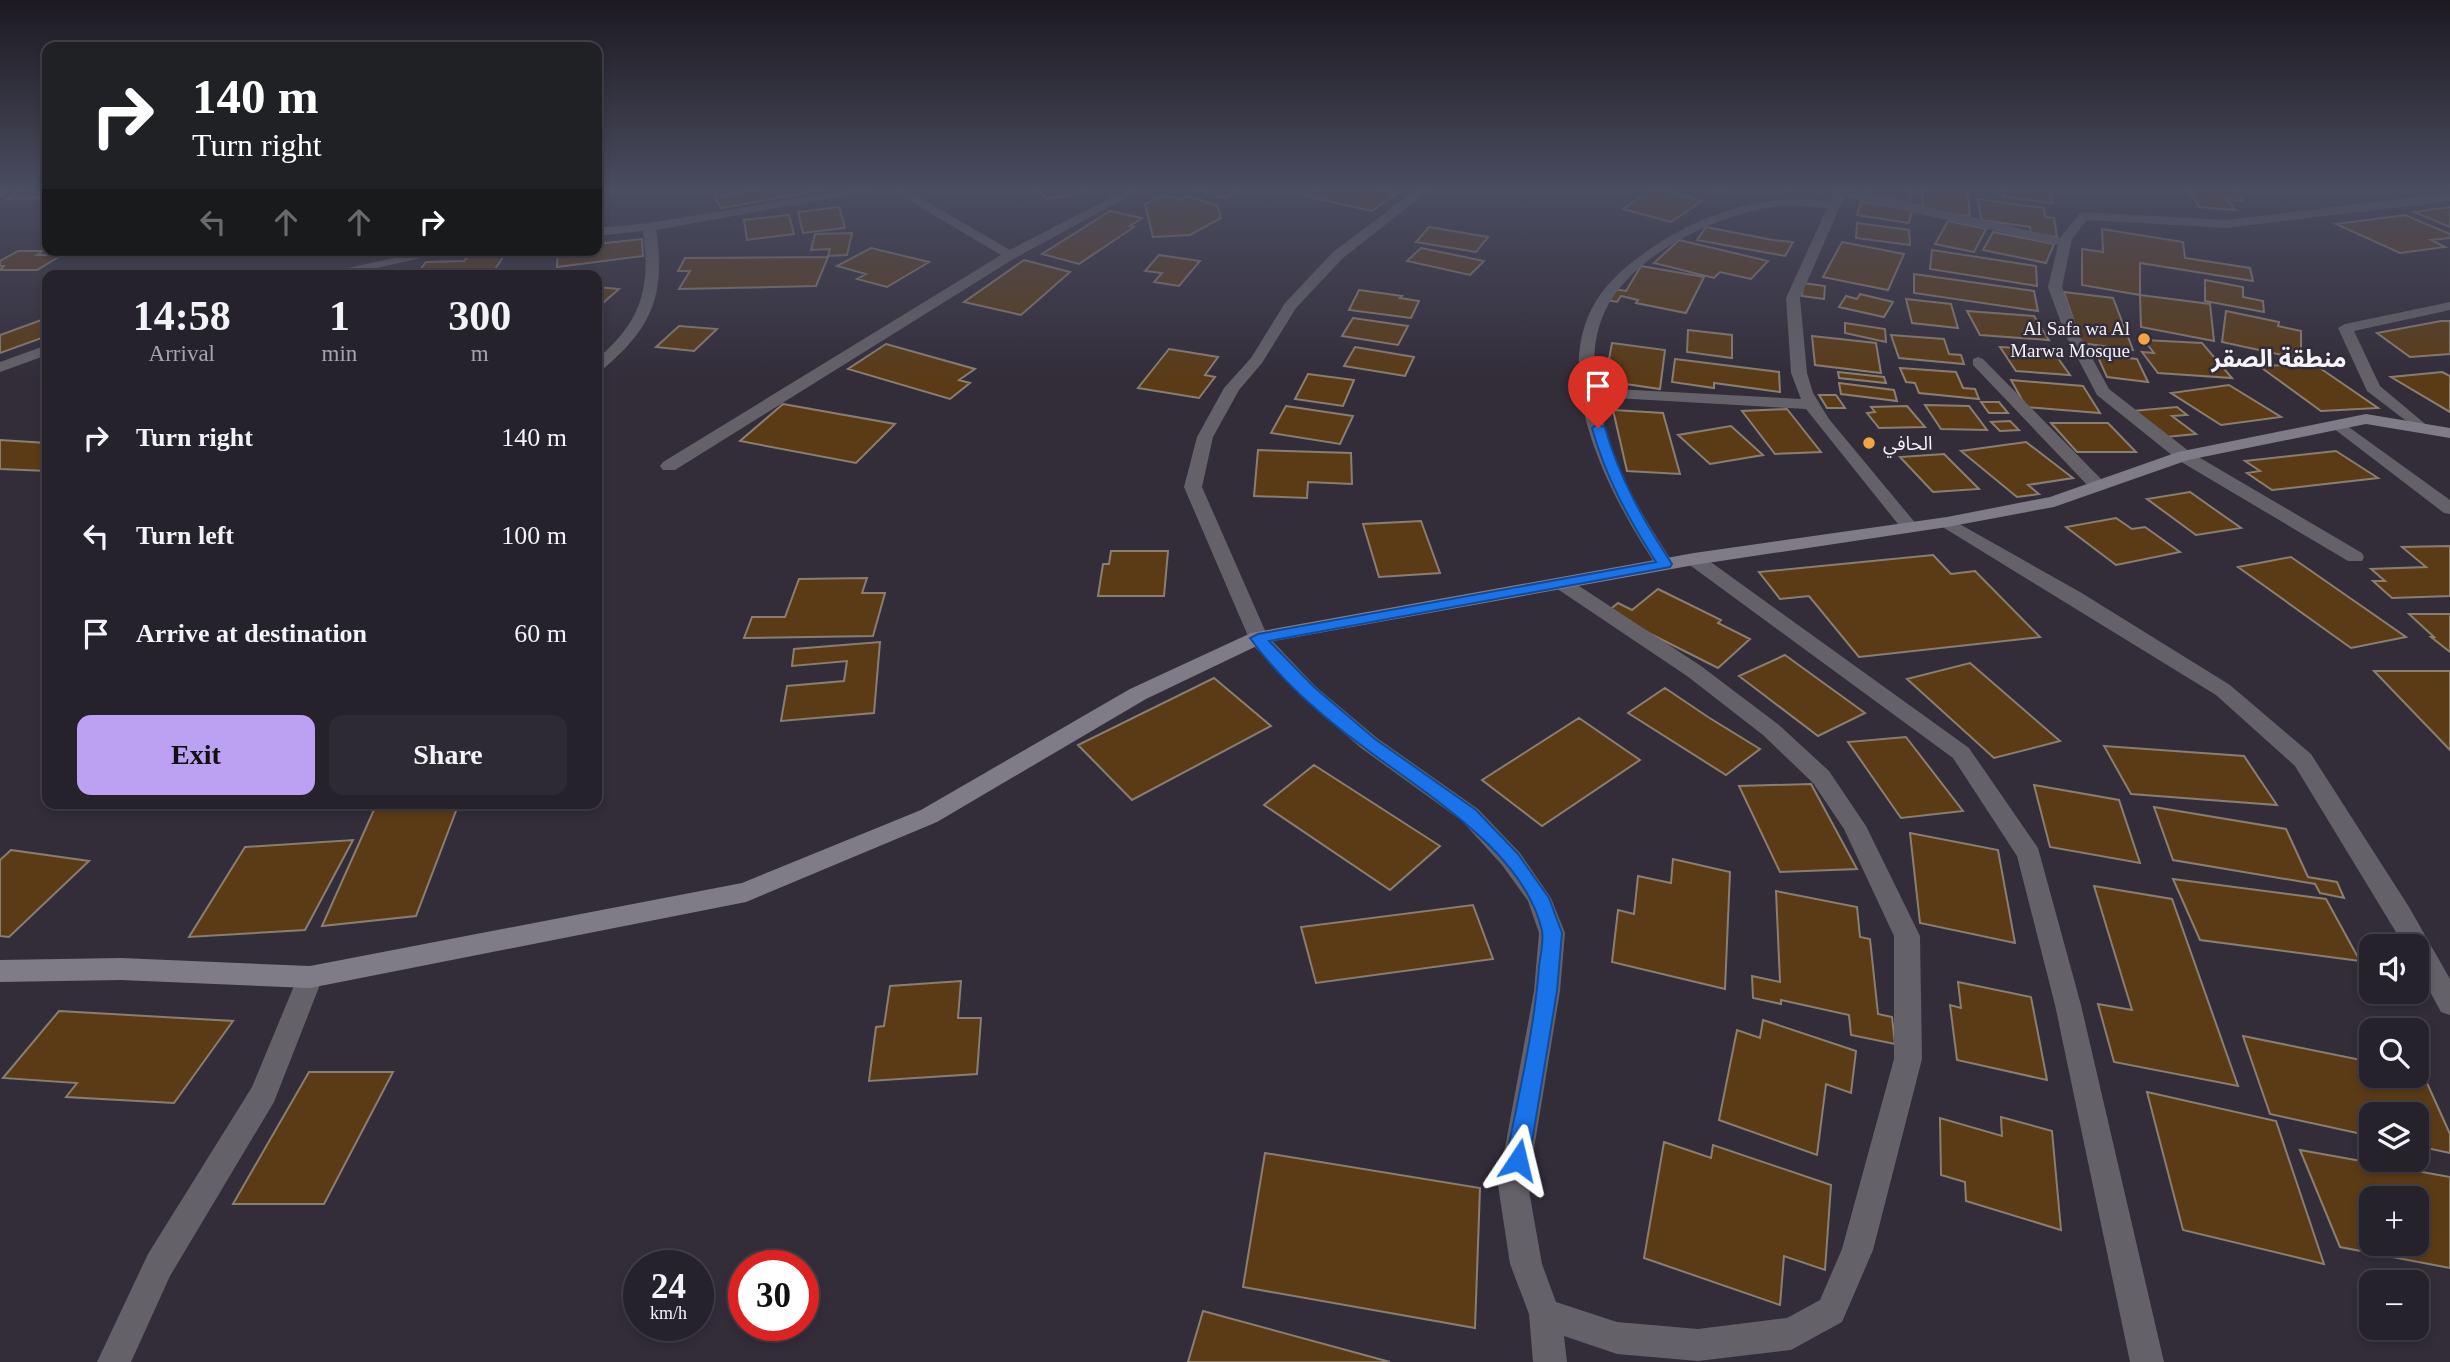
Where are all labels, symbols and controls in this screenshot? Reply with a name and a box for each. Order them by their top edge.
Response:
text: 140 m [192,69,319,124]
icon: right [77,70,168,161]
text: Turn right [192,127,322,163]
icon: left [194,203,232,241]
icon: ahead [267,203,305,241]
icon: ahead [340,203,378,241]
icon: right [413,203,451,241]
text: 14:58 [133,293,231,339]
text: 1 [329,293,350,339]
text: 300 [448,293,511,339]
place label: Al Safa wa Al Marwa Mosque [2010,318,2130,361]
marker: Al Safa wa Al Marwa Mosque [2136,331,2152,347]
text: Arrival [149,341,215,366]
text: min [322,341,357,366]
text: m [471,341,489,366]
district label: منطقة الصقر [2211,346,2346,373]
pin [1568,356,1628,428]
icon: arrive [1579,367,1617,405]
icon: right [77,419,115,457]
text: Turn right [136,423,253,452]
text: 140 m [501,423,567,452]
place label: الحافي [1883,433,1933,458]
marker: الحافي [1861,435,1877,451]
icon: left [77,517,115,555]
text: Turn left [136,521,234,550]
text: 100 m [501,521,567,550]
icon: arrive [77,615,115,653]
text: Arrive at destination [136,619,367,648]
text: 60 m [514,619,567,648]
button: Exit [77,715,315,795]
button: Share [329,715,567,795]
map controls [2359,934,2429,1340]
button: sound [2359,934,2429,1004]
button: search [2359,1018,2429,1088]
button: layers [2359,1102,2429,1172]
position arrow [1481,1123,1555,1197]
button: + [2359,1186,2429,1256]
speed limit sign: 30 [728,1250,819,1341]
text: 24 [651,1267,686,1306]
button: − [2359,1270,2429,1340]
text: km/h [650,1303,687,1323]

